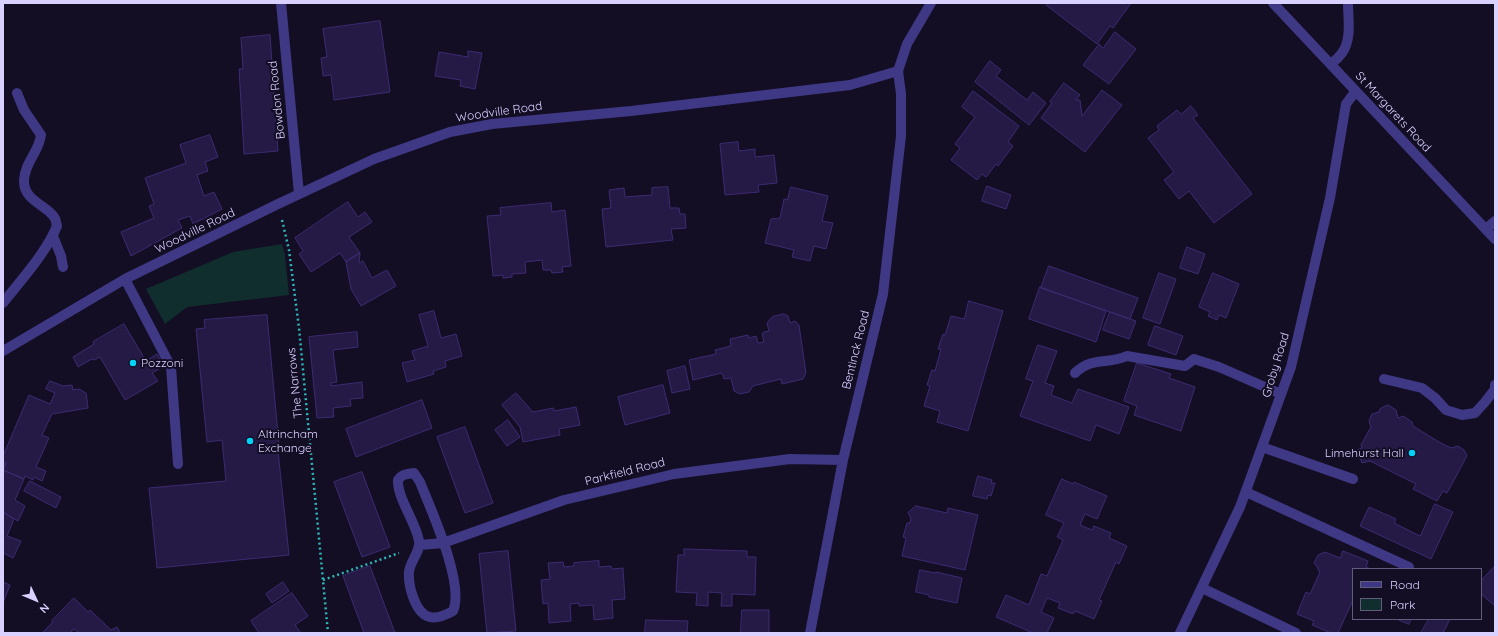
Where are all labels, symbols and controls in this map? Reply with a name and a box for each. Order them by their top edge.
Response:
street label: Bowdon Road [266,60,288,140]
street label: St Margarets Road [1352,69,1434,155]
street label: Woodville Road [455,99,543,125]
street label: Woodville Road [153,205,237,257]
street label: Bentinck Road [839,309,873,391]
street label: Groby Road [1259,331,1293,399]
street label: The Narrows [284,347,306,419]
place label: Pozzoni [141,356,183,370]
marker: Pozzoni [128,358,138,368]
place label: Altrincham Exchange [258,427,318,455]
marker: Altrincham Exchange [245,436,255,446]
place label: Limehurst Hall [1325,446,1404,460]
marker: Limehurst Hall [1407,448,1417,458]
street label: Parkfield Road [583,455,667,489]
legend [1352,568,1482,620]
text: Road [1390,577,1420,592]
north arrow [16,580,56,620]
text: Park [1390,597,1415,612]
text: N [37,601,52,616]

